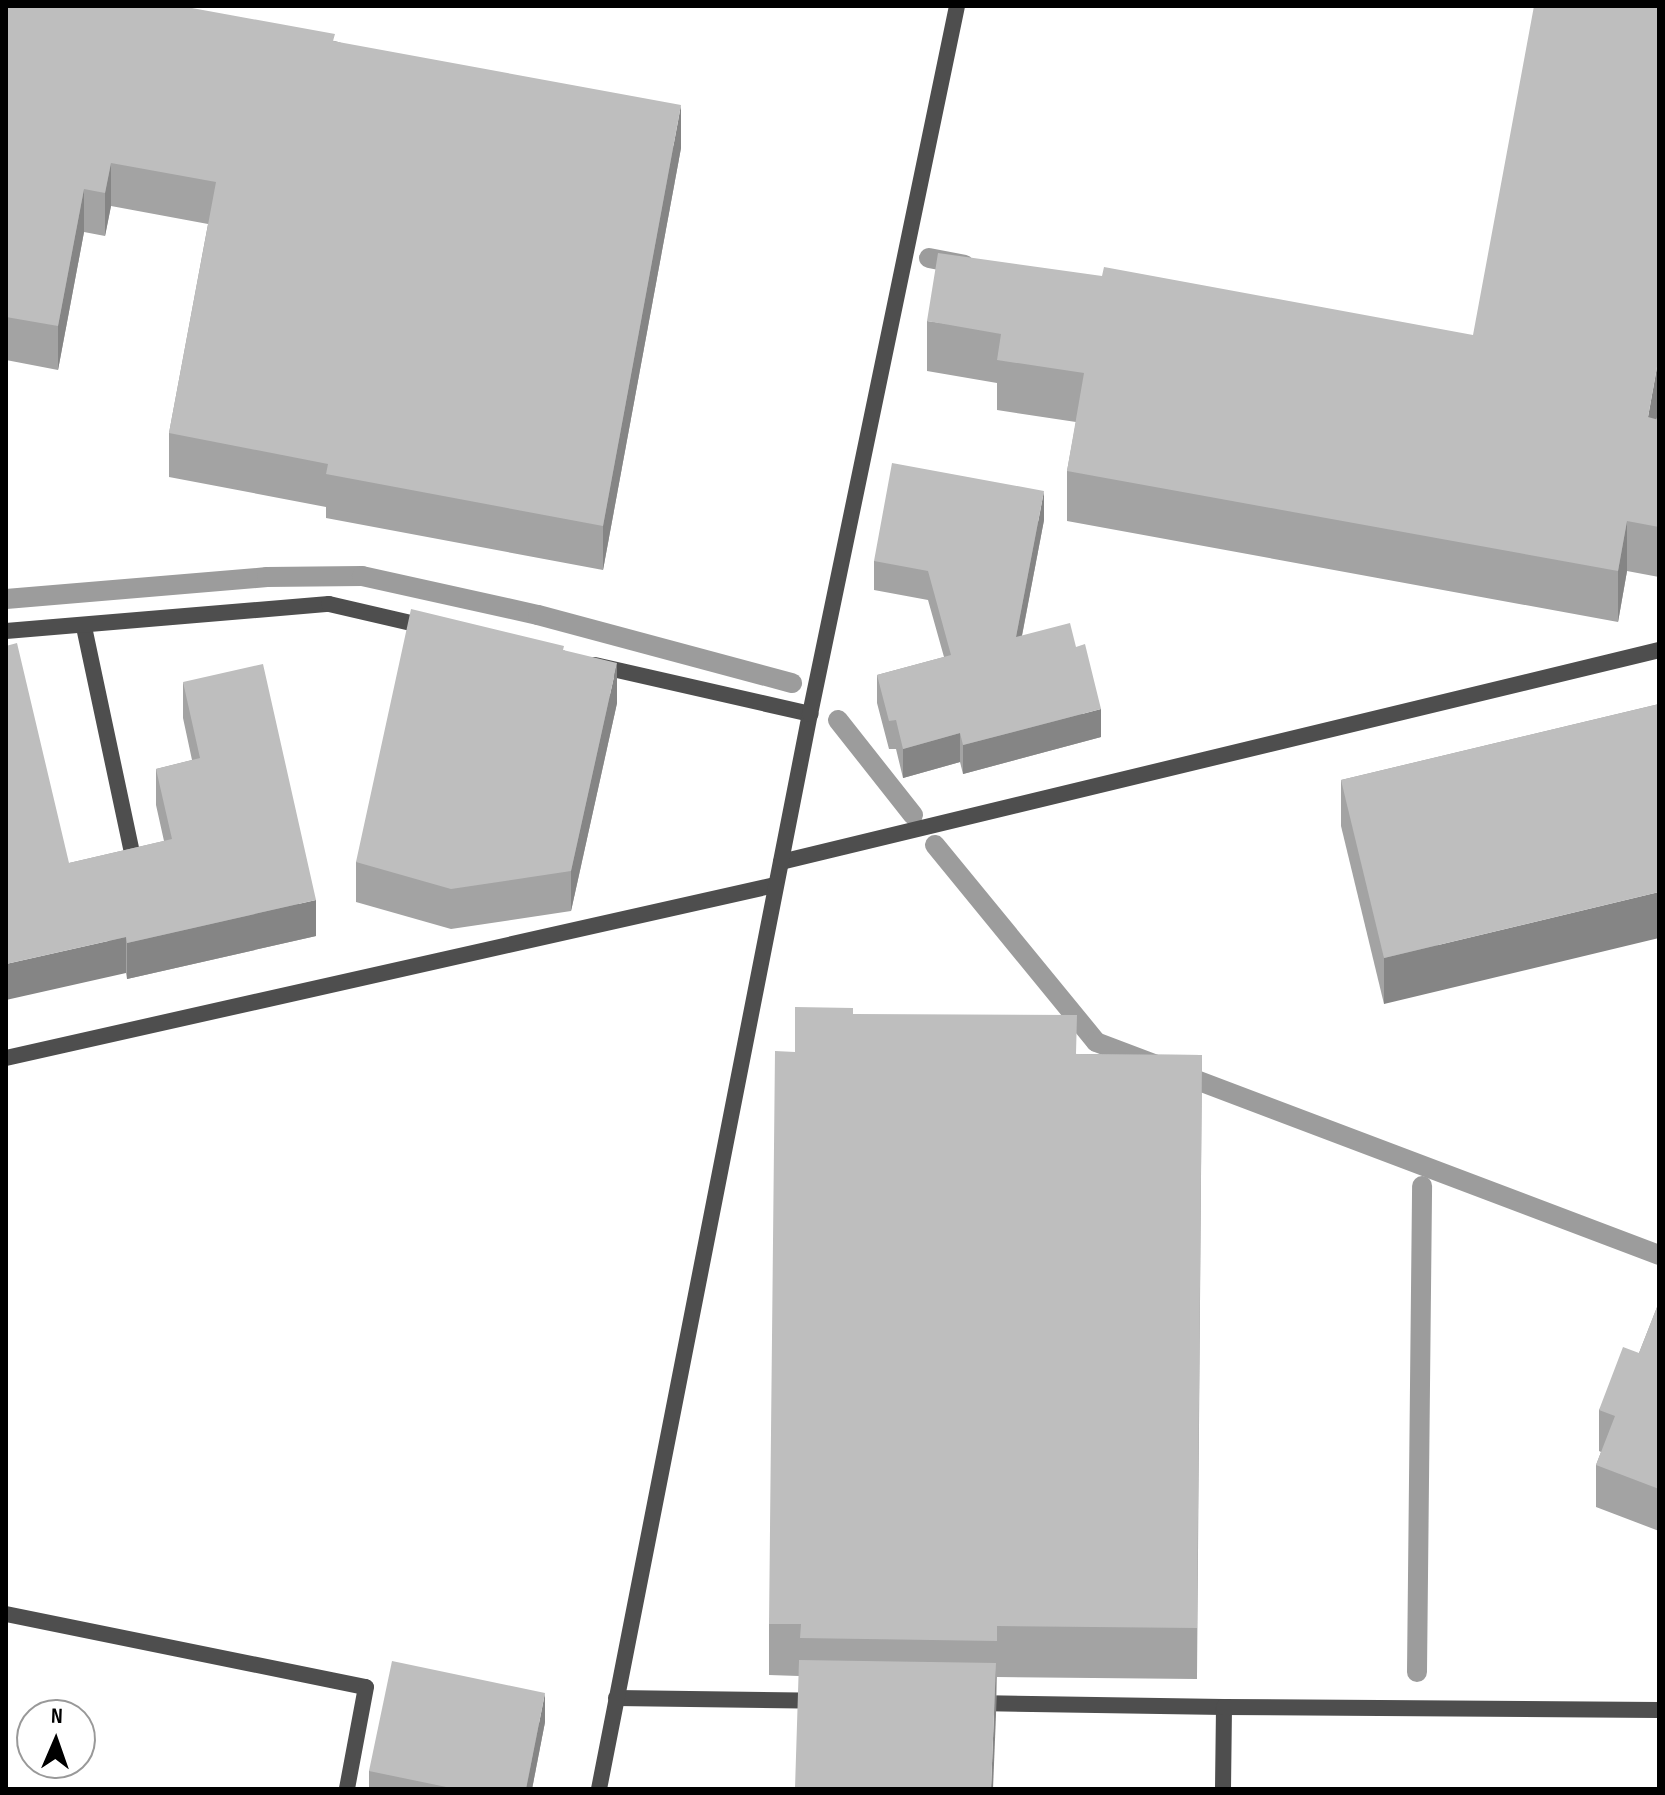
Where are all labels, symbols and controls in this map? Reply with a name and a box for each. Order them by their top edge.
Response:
north arrow [16,1699,96,1779]
text: N [50,1703,63,1730]

